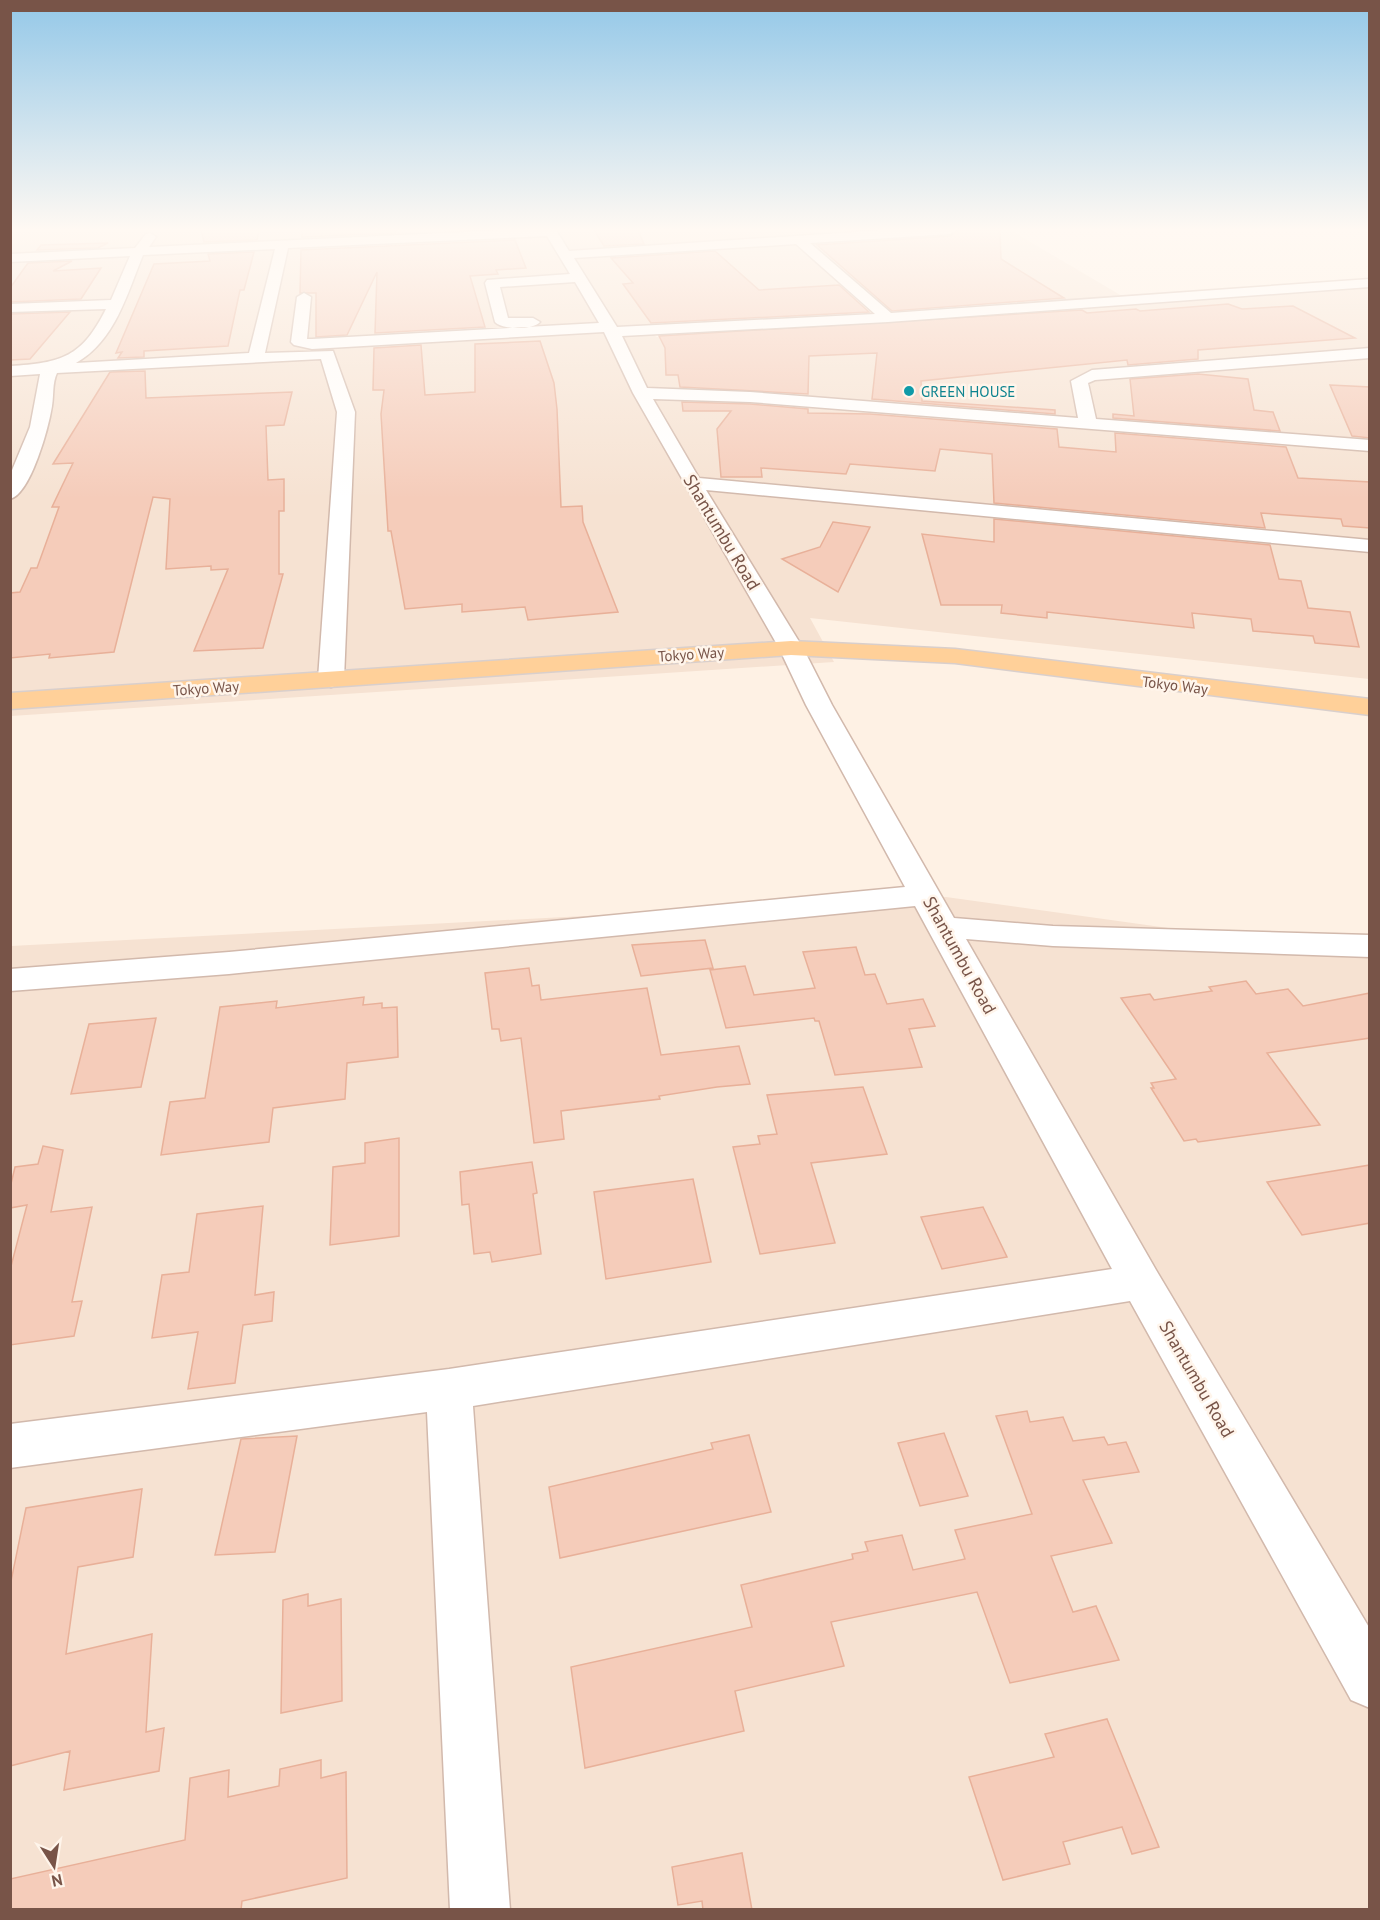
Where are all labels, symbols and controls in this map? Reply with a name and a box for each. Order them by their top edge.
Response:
place label: GREEN HOUSE [921,382,1015,401]
marker: GREEN HOUSE [902,384,916,398]
street label: Shantumbu Road [678,470,766,594]
street label: Tokyo Way [657,642,725,666]
street label: Tokyo Way [1141,672,1209,698]
street label: Tokyo Way [172,676,240,700]
street label: Shantumbu Road [918,892,1002,1018]
street label: Shantumbu Road [1154,1317,1240,1441]
north arrow [24,1836,84,1896]
text: N [50,1870,64,1892]

